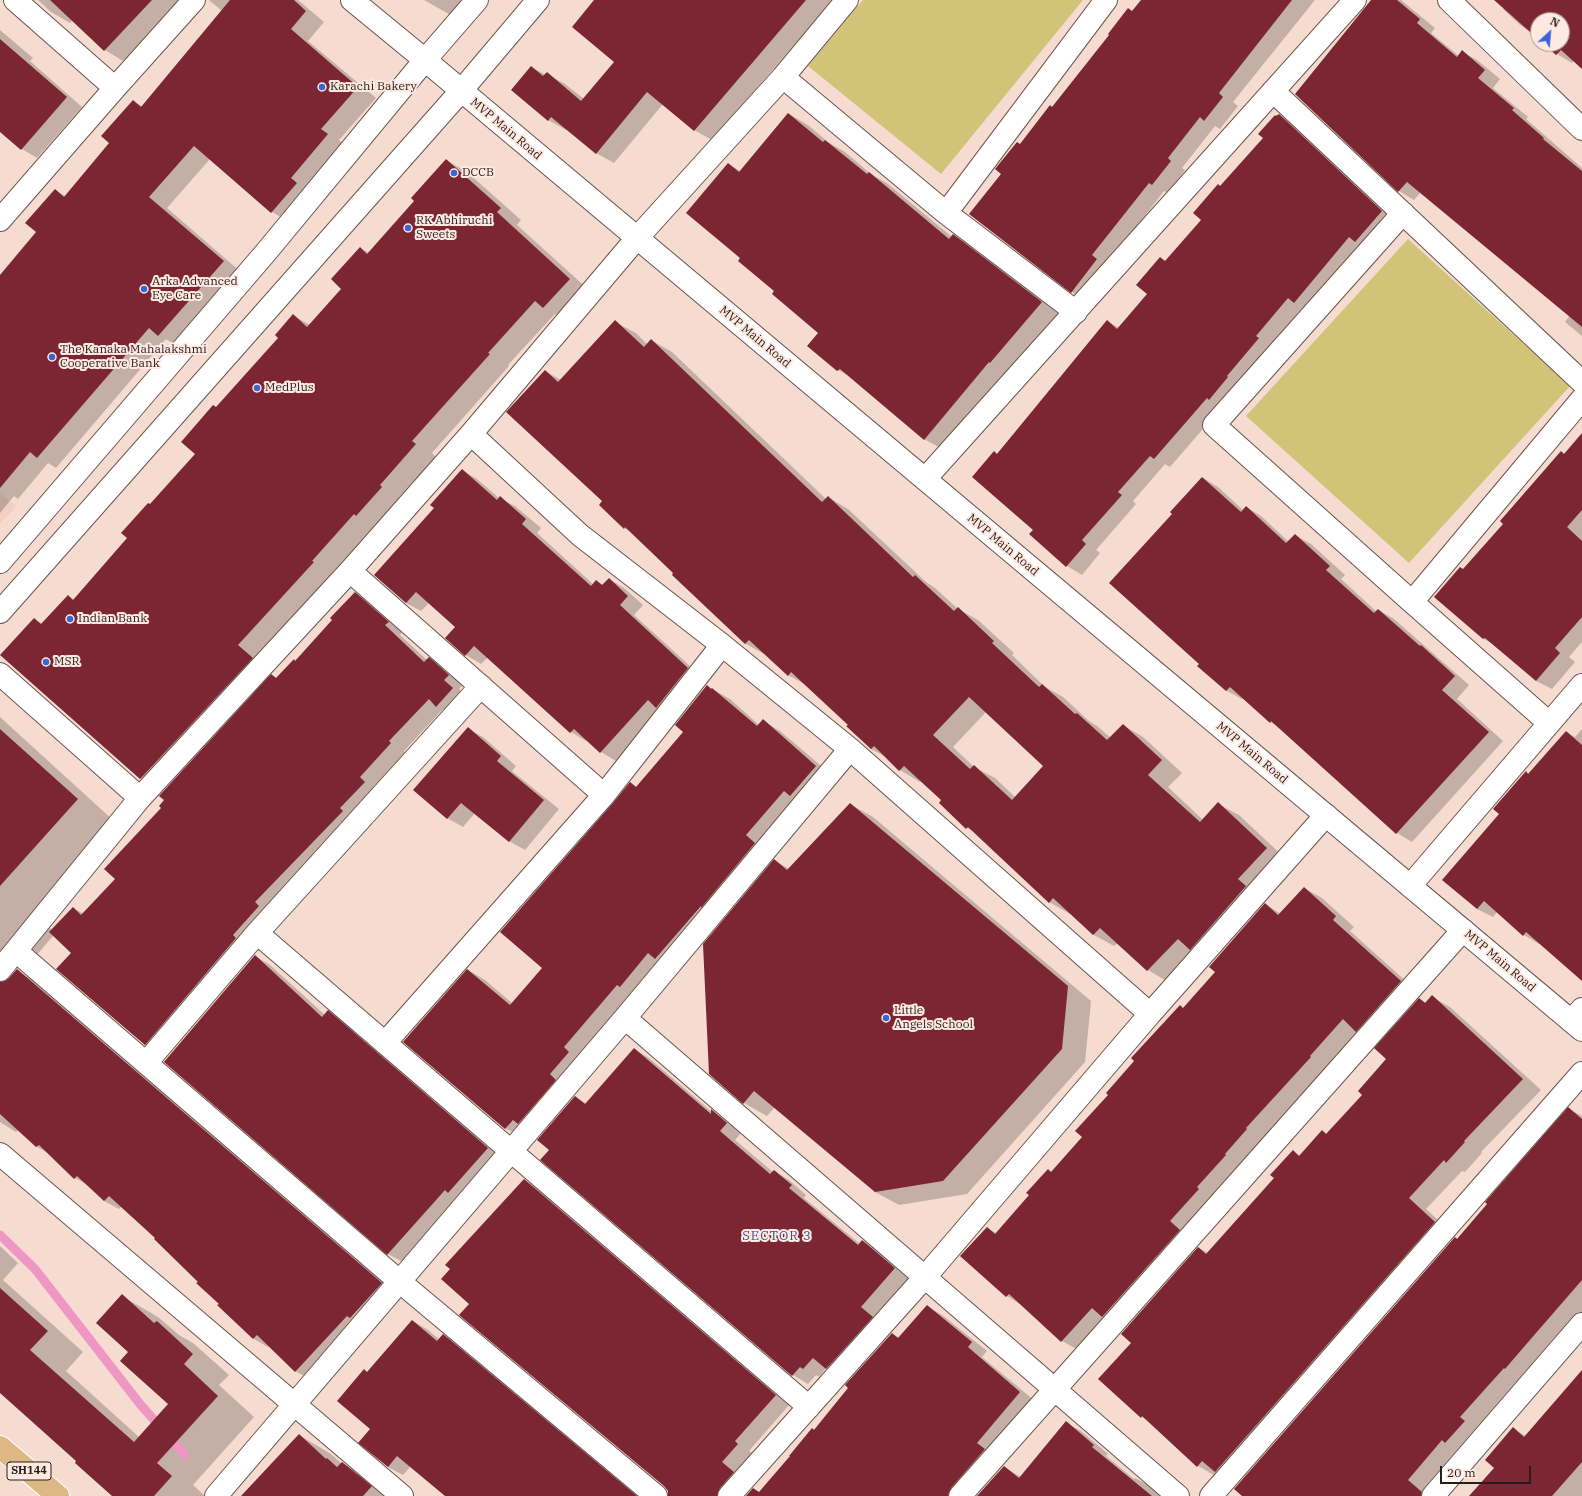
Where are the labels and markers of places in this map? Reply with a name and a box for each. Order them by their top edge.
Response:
place label: Karachi Bakery [330,80,417,94]
marker: Karachi Bakery [317,82,327,92]
place label: DCCB [462,166,494,180]
marker: DCCB [449,168,459,178]
place label: RK Abhiruchi Sweets [416,214,492,242]
marker: RK Abhiruchi Sweets [403,223,413,233]
place label: Arka Advanced Eye Care [152,275,238,303]
marker: Arka Advanced Eye Care [139,284,149,294]
place label: The Kanaka Mahalakshmi Cooperative Bank [60,343,207,371]
marker: The Kanaka Mahalakshmi Cooperative Bank [47,352,57,362]
place label: MedPlus [265,381,314,395]
marker: MedPlus [252,383,262,393]
place label: Indian Bank [78,612,147,626]
marker: Indian Bank [65,614,75,624]
place label: MSR [54,655,80,669]
marker: MSR [41,657,51,667]
place label: Little Angels School [894,1004,973,1032]
marker: Little Angels School [881,1013,891,1023]

